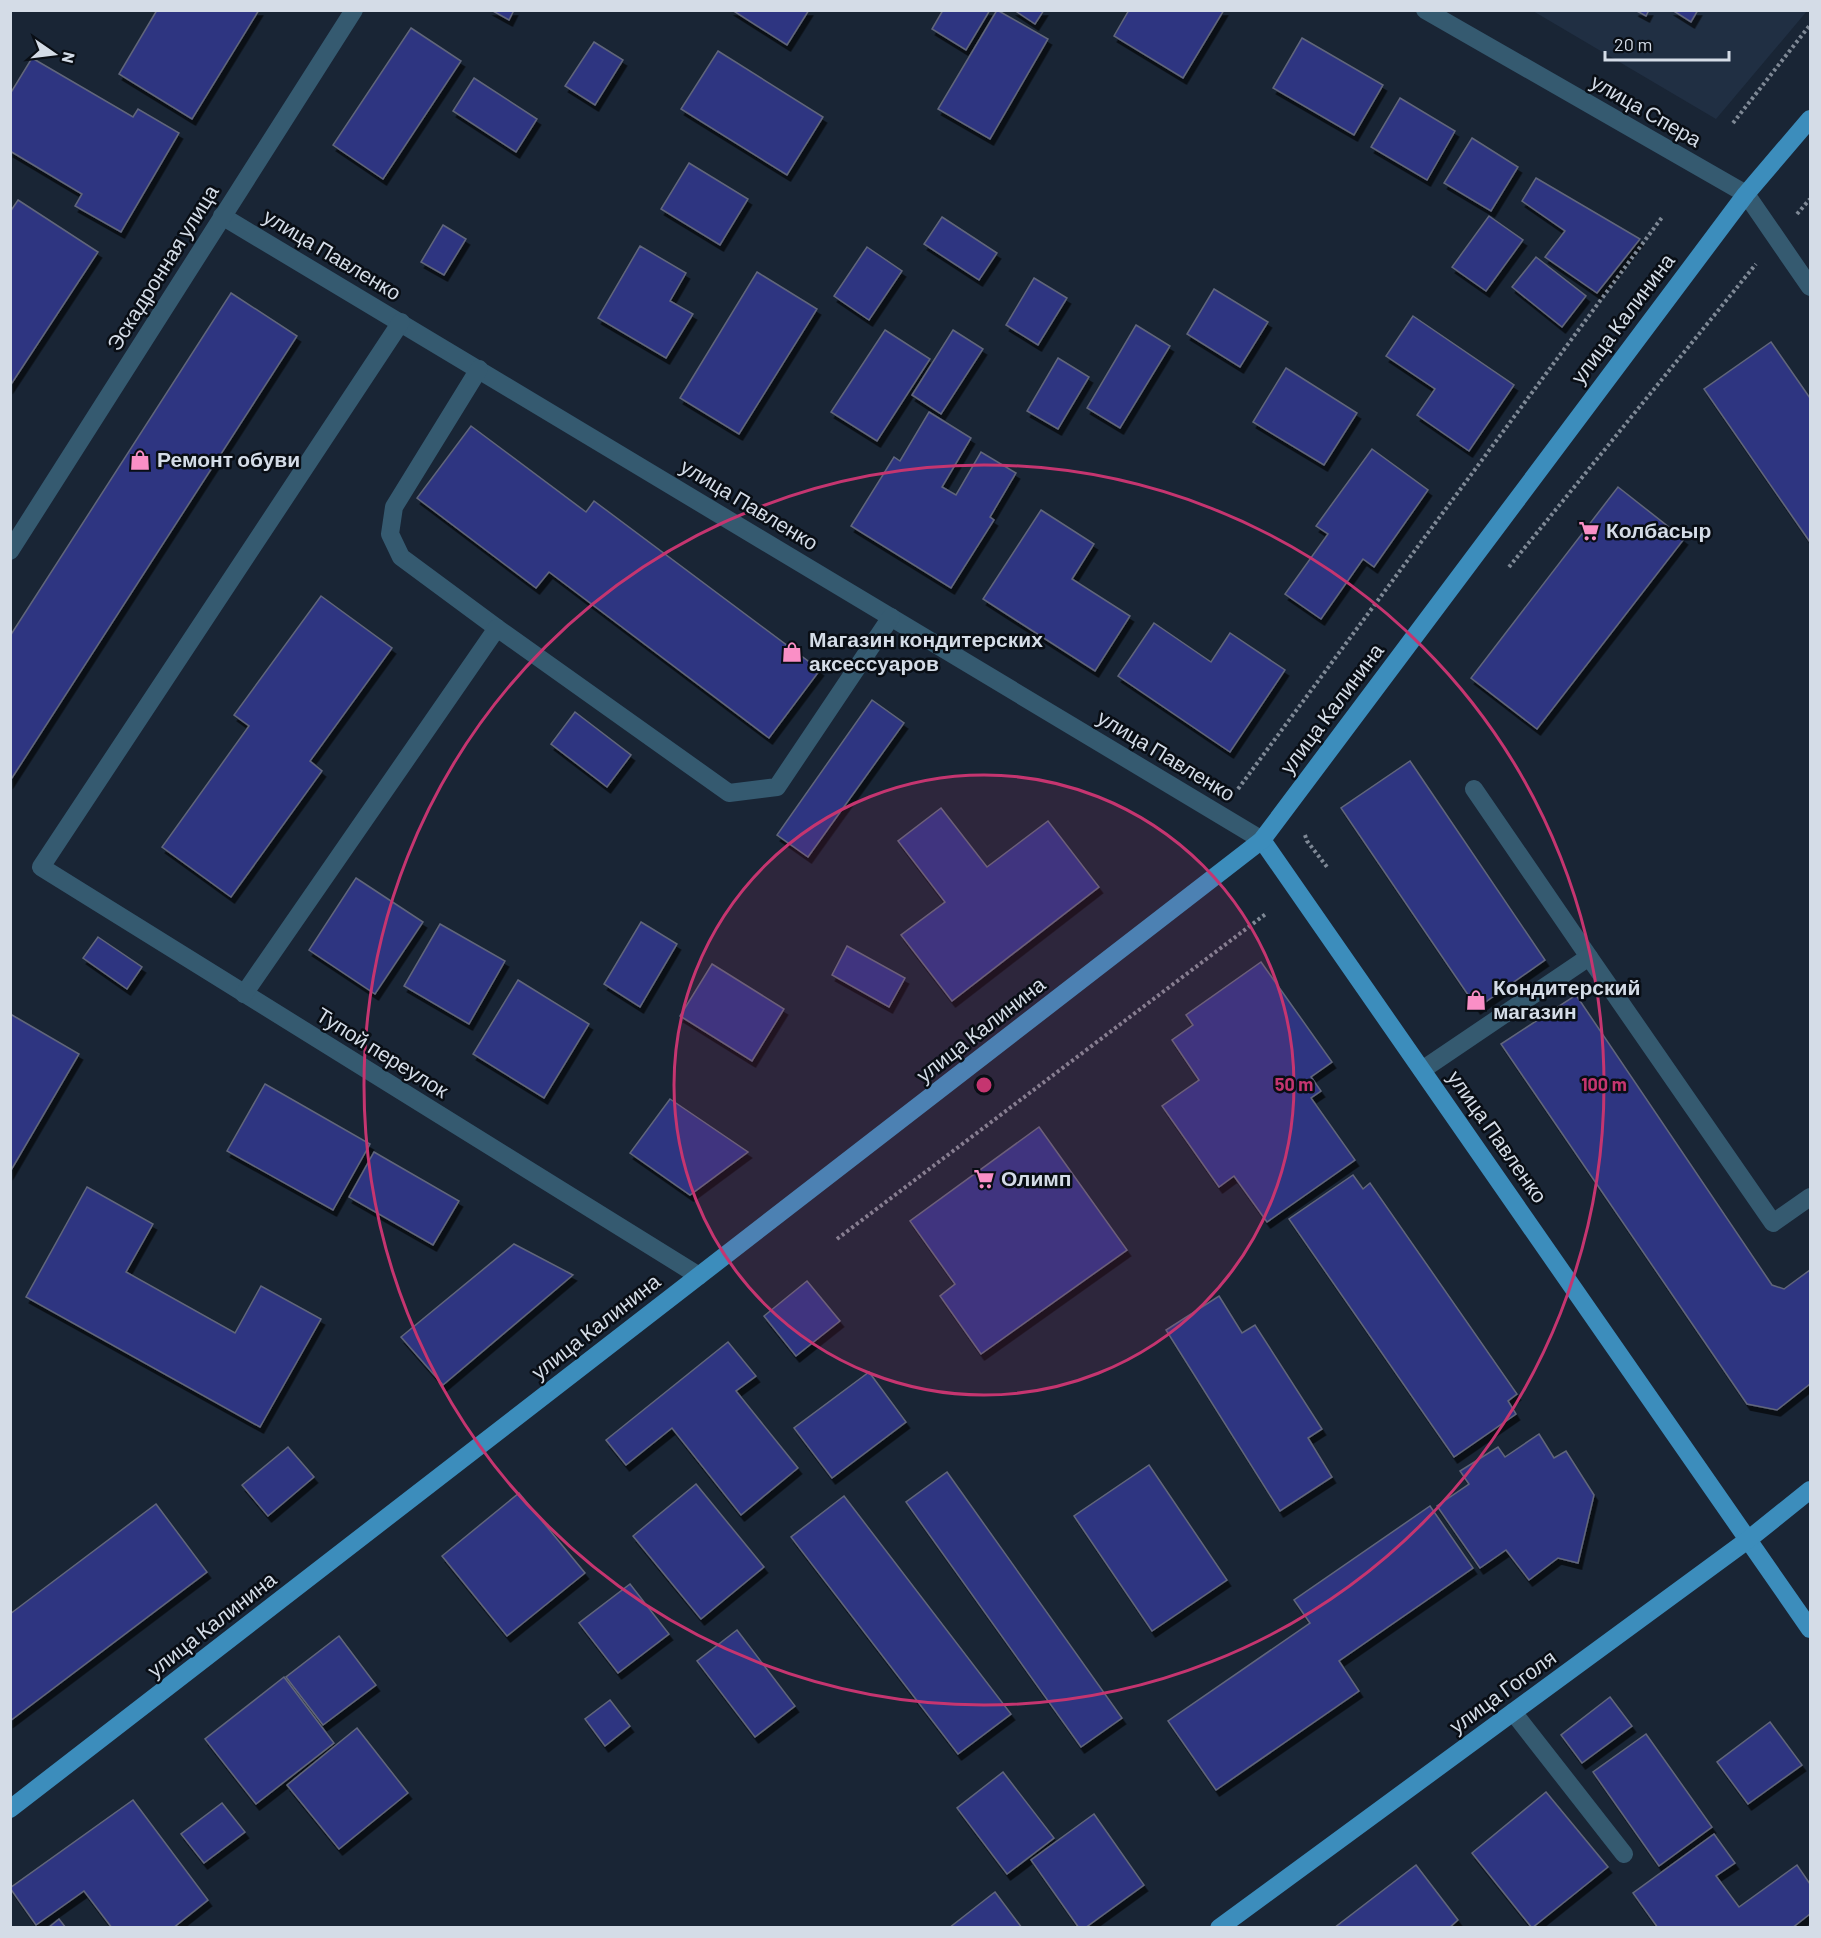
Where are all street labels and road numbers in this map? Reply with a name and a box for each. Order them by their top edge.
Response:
street label: улица Спера [1587,68,1707,152]
street label: Эскадронная улица [101,179,223,355]
street label: улица Павленко [259,203,406,305]
street label: улица Калинина [1565,248,1679,388]
street label: улица Павленко [676,453,823,555]
street label: улица Калинина [1274,638,1388,778]
street label: улица Павленко [1093,704,1240,806]
street label: улица Калинина [911,971,1050,1087]
street label: Тупой переулок [312,1001,454,1103]
street label: улица Павленко [1443,1065,1553,1207]
street label: улица Калинина [526,1268,665,1384]
street label: улица Калинина [142,1566,281,1682]
street label: улица Гоголя [1444,1644,1560,1738]

